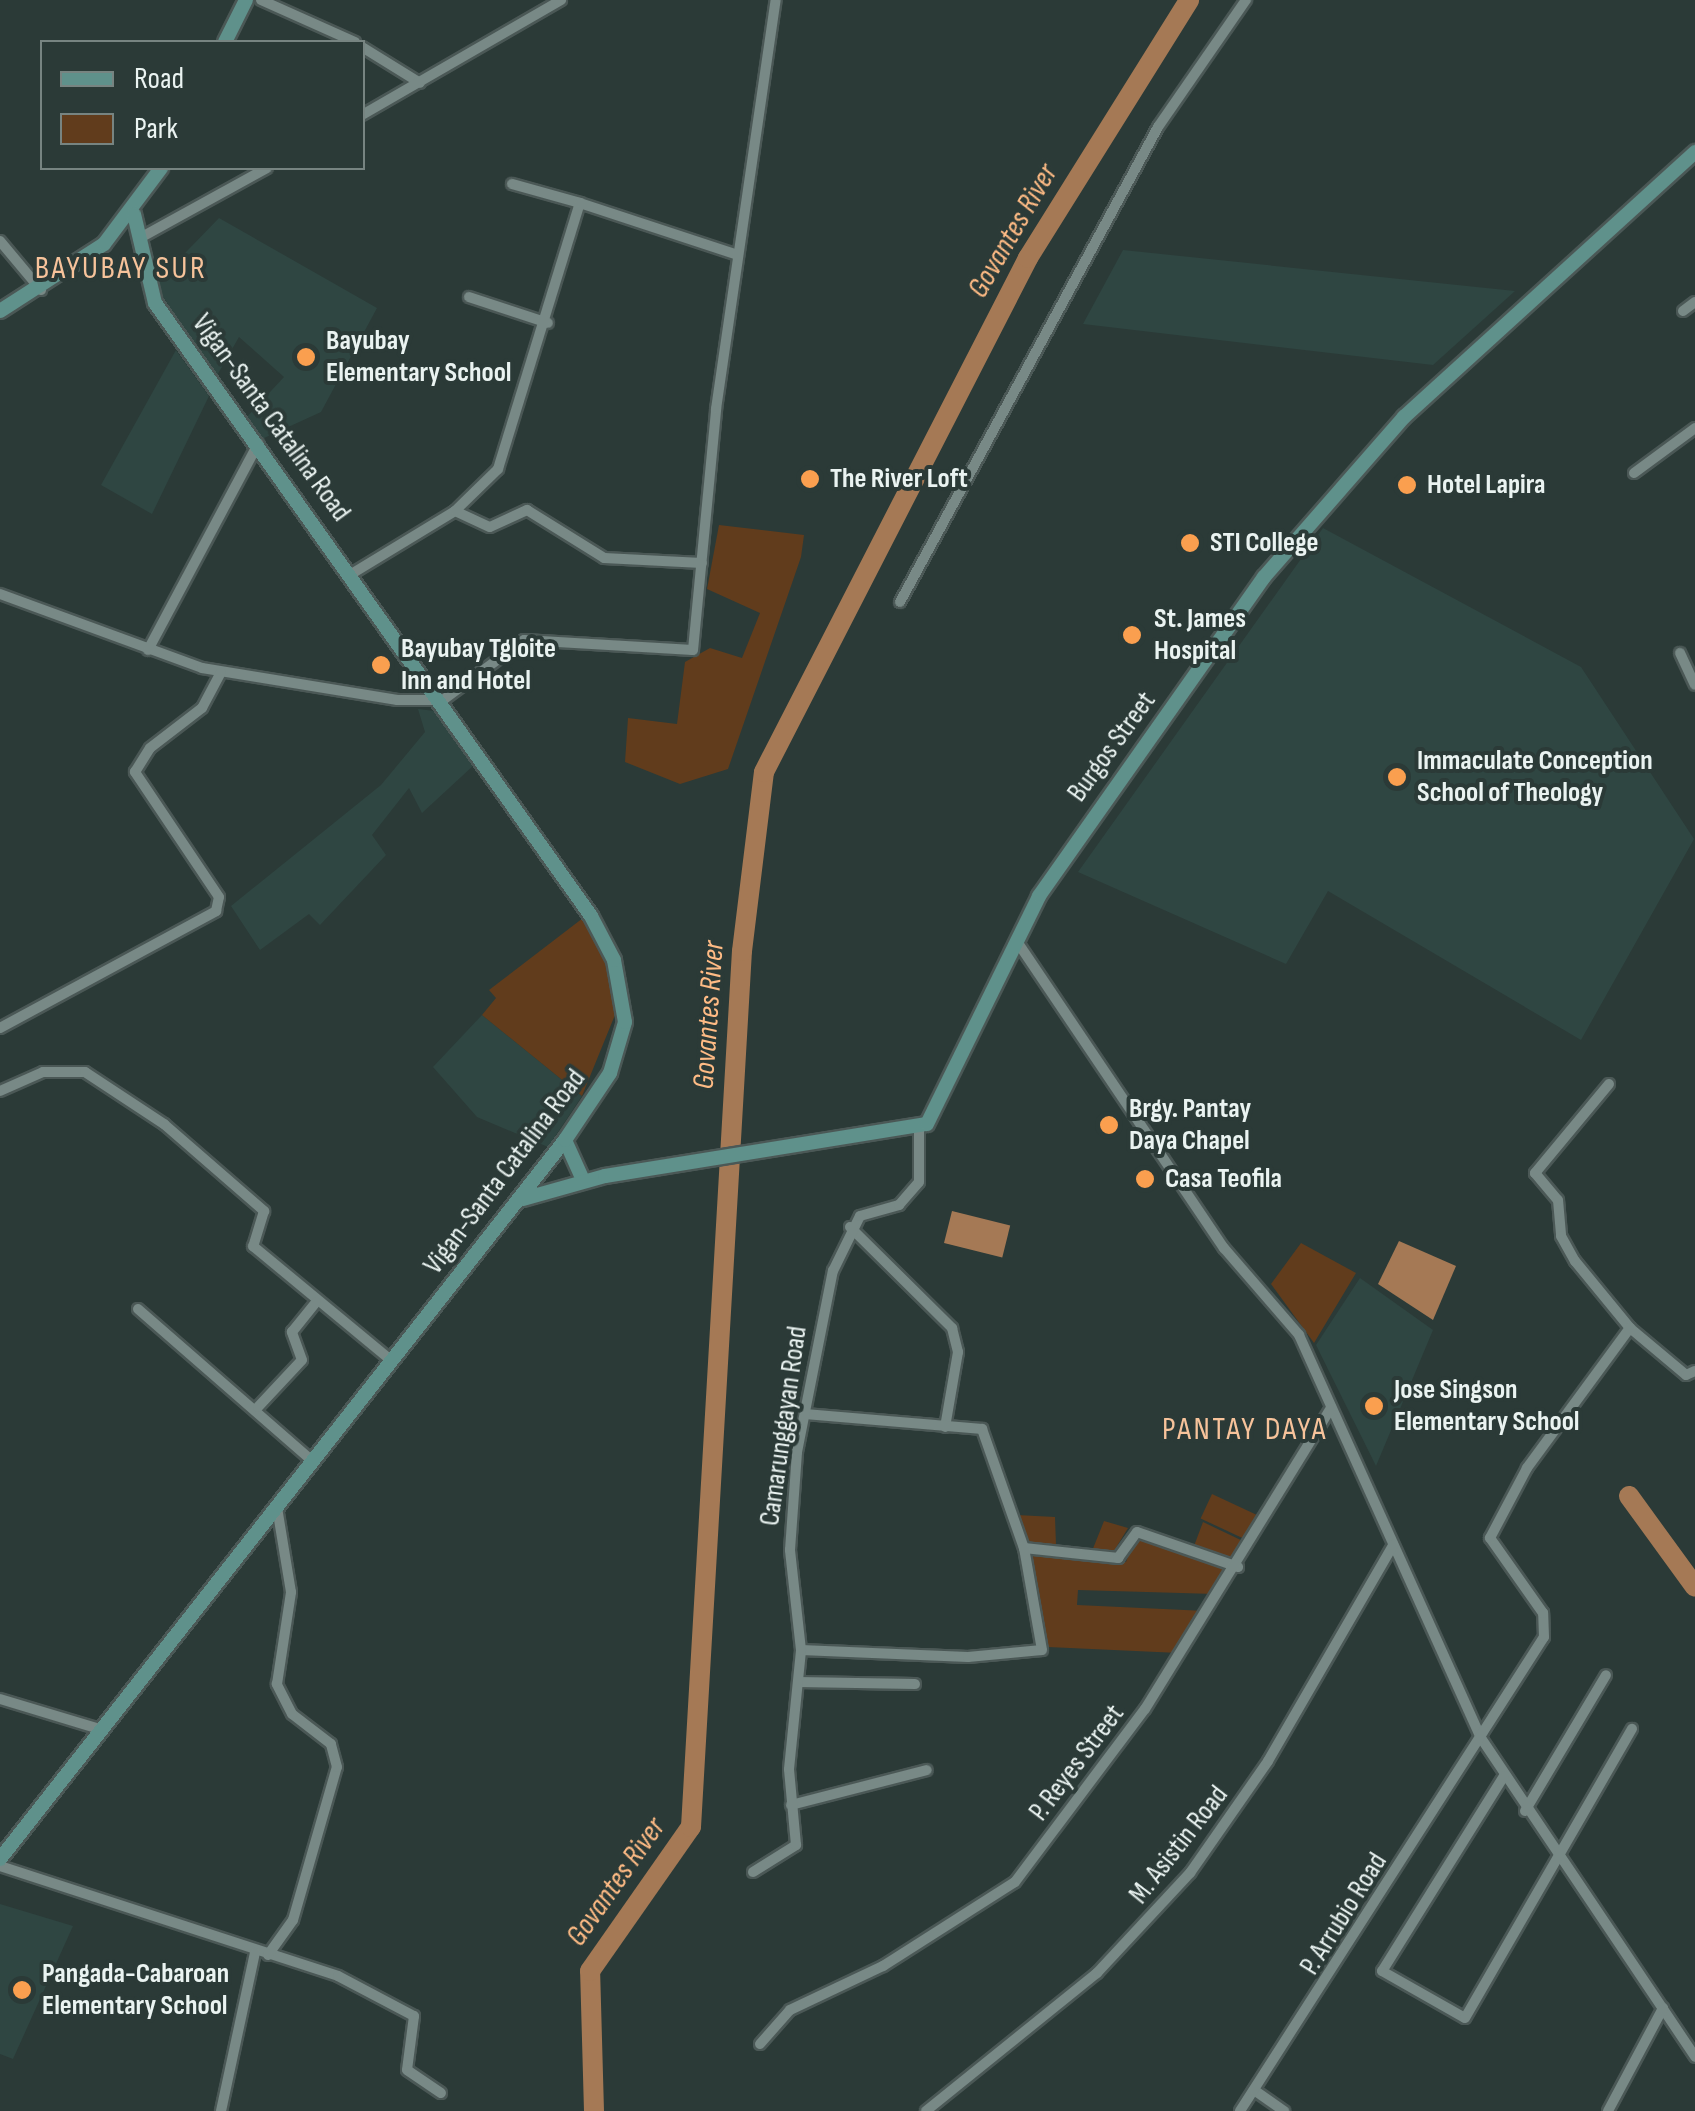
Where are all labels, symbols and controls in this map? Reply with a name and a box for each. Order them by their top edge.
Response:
legend [40,40,365,170]
text: Road [134,61,184,97]
text: Park [134,111,178,147]
water label: Govantes River [960,158,1066,304]
district label: BAYUBAY SUR [35,250,207,288]
street label: Vigan-Santa Catalina Road [185,308,357,528]
place label: Bayubay Elementary School [326,324,512,390]
marker: Bayubay Elementary School [295,346,317,368]
place label: The River Loft [830,462,968,496]
marker: The River Loft [799,468,821,490]
place label: Hotel Lapira [1427,468,1545,502]
marker: Hotel Lapira [1396,474,1418,496]
place label: STI College [1210,526,1318,560]
marker: STI College [1179,532,1201,554]
place label: St. James Hospital [1154,602,1246,668]
marker: St. James Hospital [1119,622,1145,648]
place label: Bayubay Tgloite Inn and Hotel [401,632,556,698]
marker: Bayubay Tgloite Inn and Hotel [370,654,392,676]
street label: Burgos Street [1061,685,1163,809]
place label: Immaculate Conception School of Theology [1417,744,1653,810]
marker: Immaculate Conception School of Theology [1386,766,1408,788]
water label: Govantes River [686,940,732,1090]
street label: Vigan-Santa Catalina Road [417,1063,593,1281]
place label: Brgy. Pantay Daya Chapel [1129,1092,1251,1158]
marker: Brgy. Pantay Daya Chapel [1098,1114,1120,1136]
place label: Casa Teofila [1165,1162,1282,1196]
marker: Casa Teofila [1134,1168,1156,1190]
street label: Camarunggayan Road [753,1324,815,1528]
place label: Jose Singson Elementary School [1394,1373,1580,1439]
marker: Jose Singson Elementary School [1363,1395,1385,1417]
district label: PANTAY DAYA [1162,1411,1328,1449]
street label: P. Reyes Street [1022,1698,1132,1828]
street label: M. Asistin Road [1122,1779,1236,1911]
water label: Govantes River [559,1811,673,1953]
street label: P. Arrubio Road [1293,1847,1395,1981]
place label: Pangada-Cabaroan Elementary School [42,1957,229,2023]
marker: Pangada-Cabaroan Elementary School [11,1979,33,2001]

